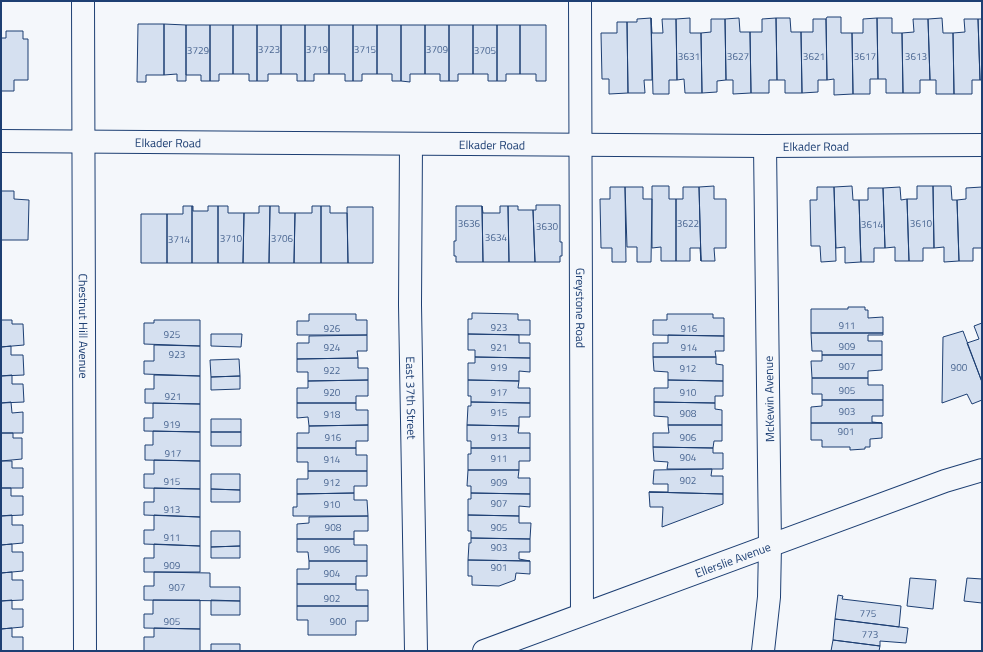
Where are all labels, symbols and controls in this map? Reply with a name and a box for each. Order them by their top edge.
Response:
house number: 3723 [258,42,280,57]
house number: 3719 [306,42,329,57]
house number: 3715 [354,42,377,57]
house number: 3709 [426,42,449,57]
house number: 3729 [187,43,210,58]
house number: 3705 [474,43,497,58]
house number: 3631 [678,49,700,64]
house number: 3627 [727,49,749,64]
house number: 3621 [803,49,825,64]
house number: 3617 [854,49,876,64]
house number: 3613 [905,49,927,64]
street label: Elkader Road [135,132,201,152]
street label: Elkader Road [459,134,525,154]
street label: Elkader Road [783,136,849,155]
house number: 3636 [458,216,481,231]
house number: 3622 [677,216,699,231]
house number: 3610 [910,216,933,231]
house number: 3614 [861,217,884,232]
house number: 3630 [536,219,559,234]
house number: 3634 [485,230,508,245]
house number: 3710 [220,231,243,246]
house number: 3706 [271,231,294,246]
house number: 3714 [168,232,191,247]
street label: Greystone Road [571,268,591,348]
street label: Chestnut Hill Avenue [74,273,94,379]
house number: 911 [839,318,855,333]
house number: 923 [491,320,507,335]
house number: 926 [324,321,341,336]
house number: 916 [681,321,698,336]
house number: 925 [164,327,181,342]
house number: 909 [839,339,856,354]
house number: 924 [324,340,341,355]
house number: 921 [491,340,507,355]
house number: 914 [681,340,698,355]
house number: 923 [169,347,185,362]
street label: East 37th Street [401,356,422,440]
street label: McKewin Avenue [759,356,779,442]
house number: 907 [839,359,855,374]
house number: 919 [491,360,508,375]
house number: 900 [951,360,968,375]
house number: 912 [680,361,696,376]
house number: 922 [324,363,340,378]
house number: 905 [839,383,856,398]
house number: 920 [324,385,341,400]
house number: 917 [491,385,507,400]
house number: 910 [680,385,697,400]
house number: 921 [165,389,181,404]
house number: 903 [839,404,855,419]
house number: 915 [491,405,508,420]
house number: 908 [680,406,697,421]
house number: 918 [324,407,341,422]
house number: 919 [164,417,181,432]
house number: 901 [838,424,854,439]
house number: 916 [325,430,342,445]
house number: 913 [491,430,507,445]
house number: 906 [680,430,697,445]
house number: 917 [165,446,181,461]
house number: 904 [680,450,697,465]
house number: 911 [491,451,507,466]
house number: 914 [324,452,341,467]
house number: 902 [680,473,696,488]
house number: 915 [164,474,181,489]
house number: 912 [324,475,340,490]
house number: 909 [491,475,508,490]
house number: 907 [491,496,507,511]
house number: 910 [324,497,341,512]
house number: 913 [164,502,180,517]
house number: 908 [325,520,342,535]
house number: 905 [491,520,508,535]
house number: 911 [164,530,180,545]
street label: Ellerslie Avenue [692,537,773,582]
house number: 903 [491,540,507,555]
house number: 906 [324,542,341,557]
house number: 909 [164,558,181,573]
house number: 901 [491,560,507,575]
house number: 904 [324,566,341,581]
house number: 907 [169,580,185,595]
house number: 902 [324,591,340,606]
house number: 775 [860,606,877,621]
house number: 905 [164,614,181,629]
house number: 900 [330,614,347,629]
house number: 773 [862,627,878,642]

